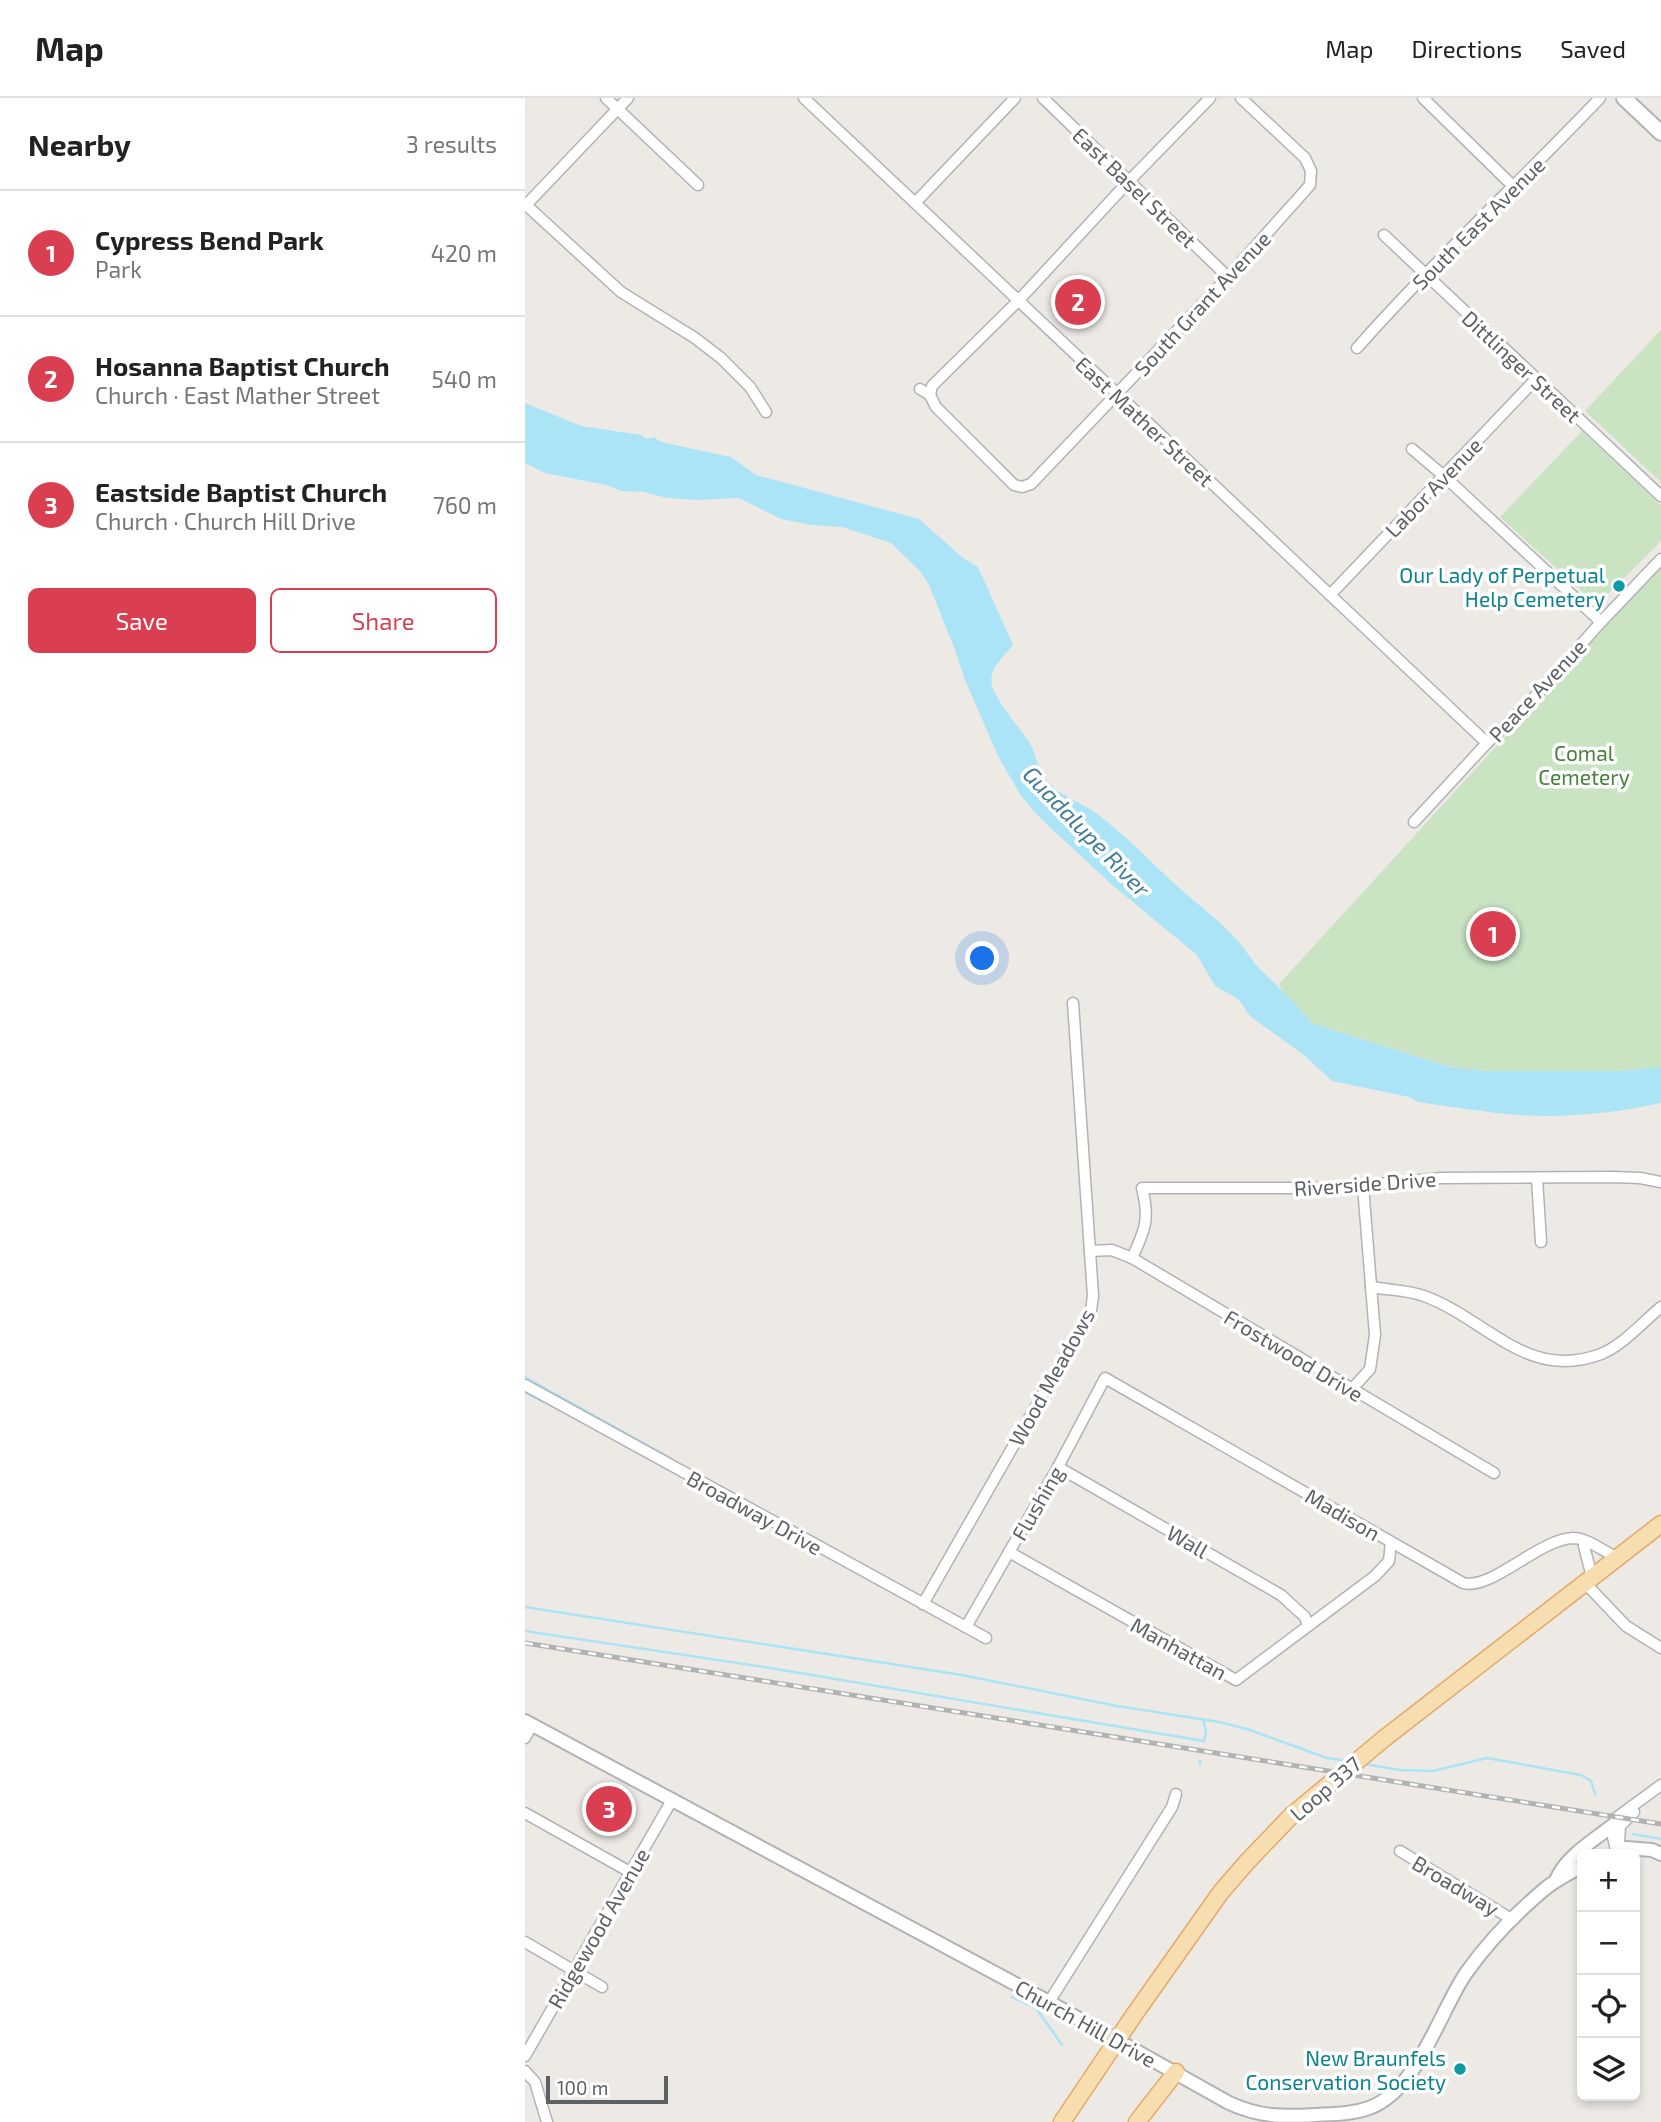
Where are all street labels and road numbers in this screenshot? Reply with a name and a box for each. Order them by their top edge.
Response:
street label: East Basel Street [1068,122,1202,252]
street label: South East Avenue [1407,152,1549,294]
street label: South Grant Avenue [1129,226,1275,380]
street label: Dittlinger Street [1458,305,1586,427]
street label: East Mather Street [1071,351,1219,491]
street label: Labor Avenue [1379,432,1487,542]
street label: Peace Avenue [1483,634,1591,746]
street label: Riverside Drive [1293,1166,1437,1200]
street label: Wood Meadows [1003,1304,1099,1450]
street label: Frostwood Drive [1220,1304,1368,1406]
street label: Flushing [1006,1461,1068,1545]
street label: Broadway Drive [683,1465,827,1559]
street label: Madison [1301,1483,1385,1545]
street label: Wall [1163,1519,1214,1563]
street label: Manhattan [1127,1611,1231,1685]
street label: Loop 337 [1285,1750,1366,1826]
street label: Ridgewood Avenue [542,1843,654,2013]
street label: Broadway [1408,1849,1504,1921]
street label: Church Hill Drive [1011,1974,1161,2072]

